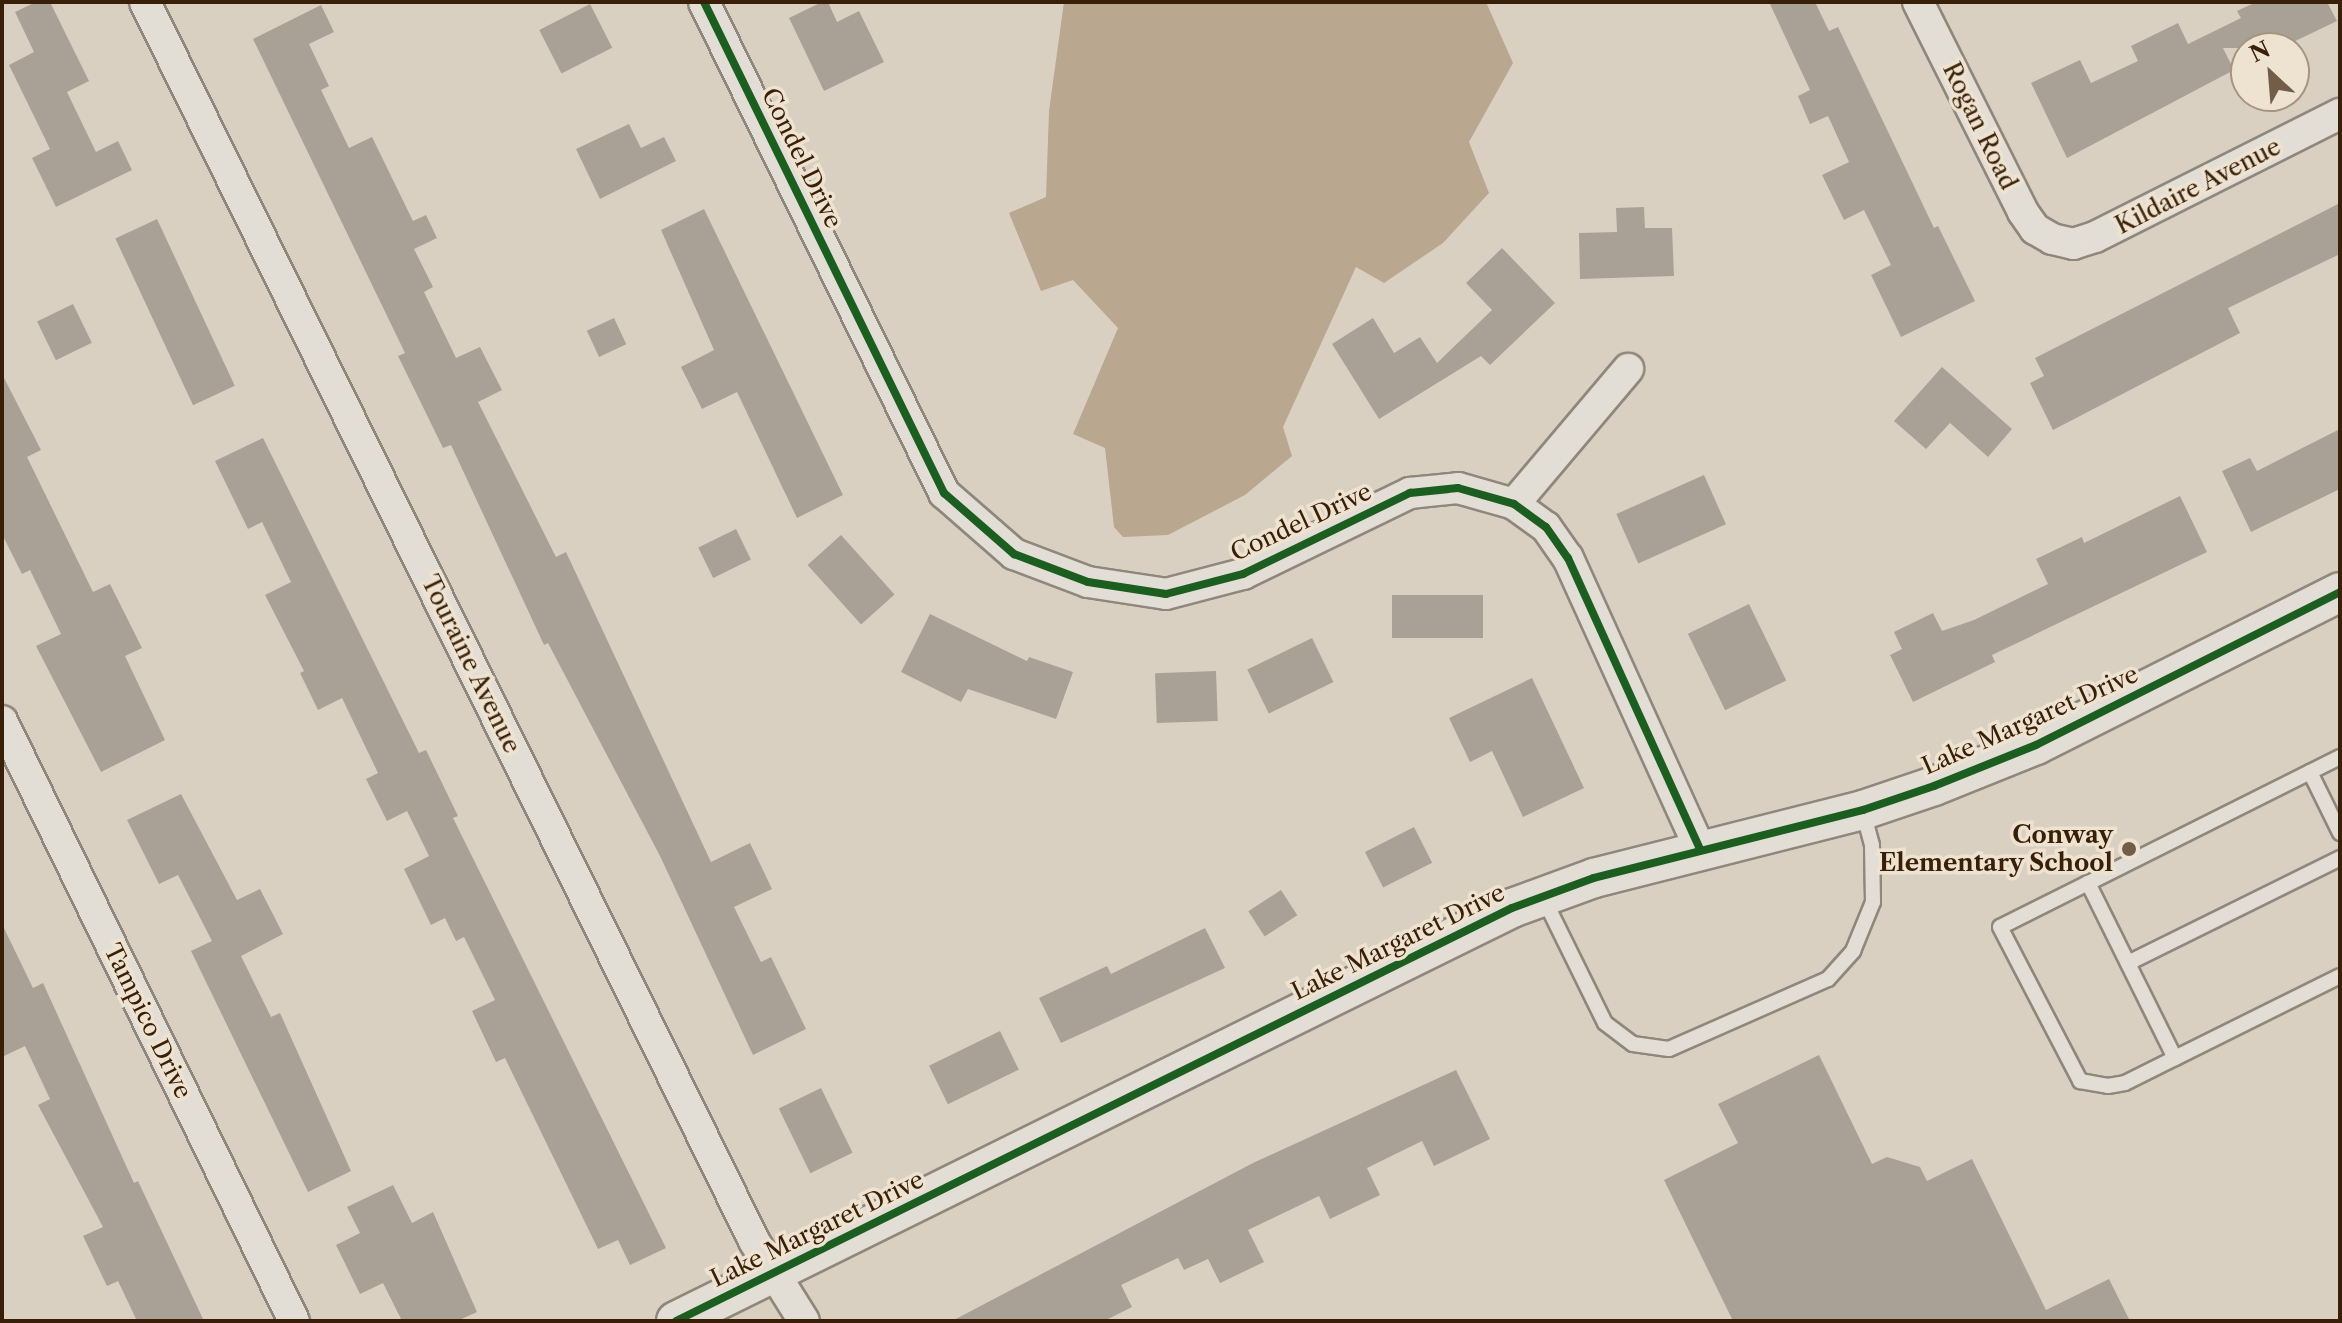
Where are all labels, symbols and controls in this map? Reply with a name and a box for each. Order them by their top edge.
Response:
north arrow [2230,32,2310,112]
text: N [2246,35,2275,68]
street label: Rogan Road [1937,58,2023,194]
street label: Condel Drive [756,83,848,233]
street label: Kildaire Avenue [2110,132,2286,240]
street label: Condel Drive [1226,477,1376,567]
street label: Touraine Avenue [415,570,527,758]
street label: Lake Margaret Drive [1917,659,2143,781]
place label: Conway Elementary School [1878,821,2113,877]
marker: Conway Elementary School [2120,840,2138,858]
street label: Lake Margaret Drive [1287,878,1509,1006]
street label: Tampico Drive [98,939,198,1103]
street label: Lake Margaret Drive [706,1165,928,1293]

